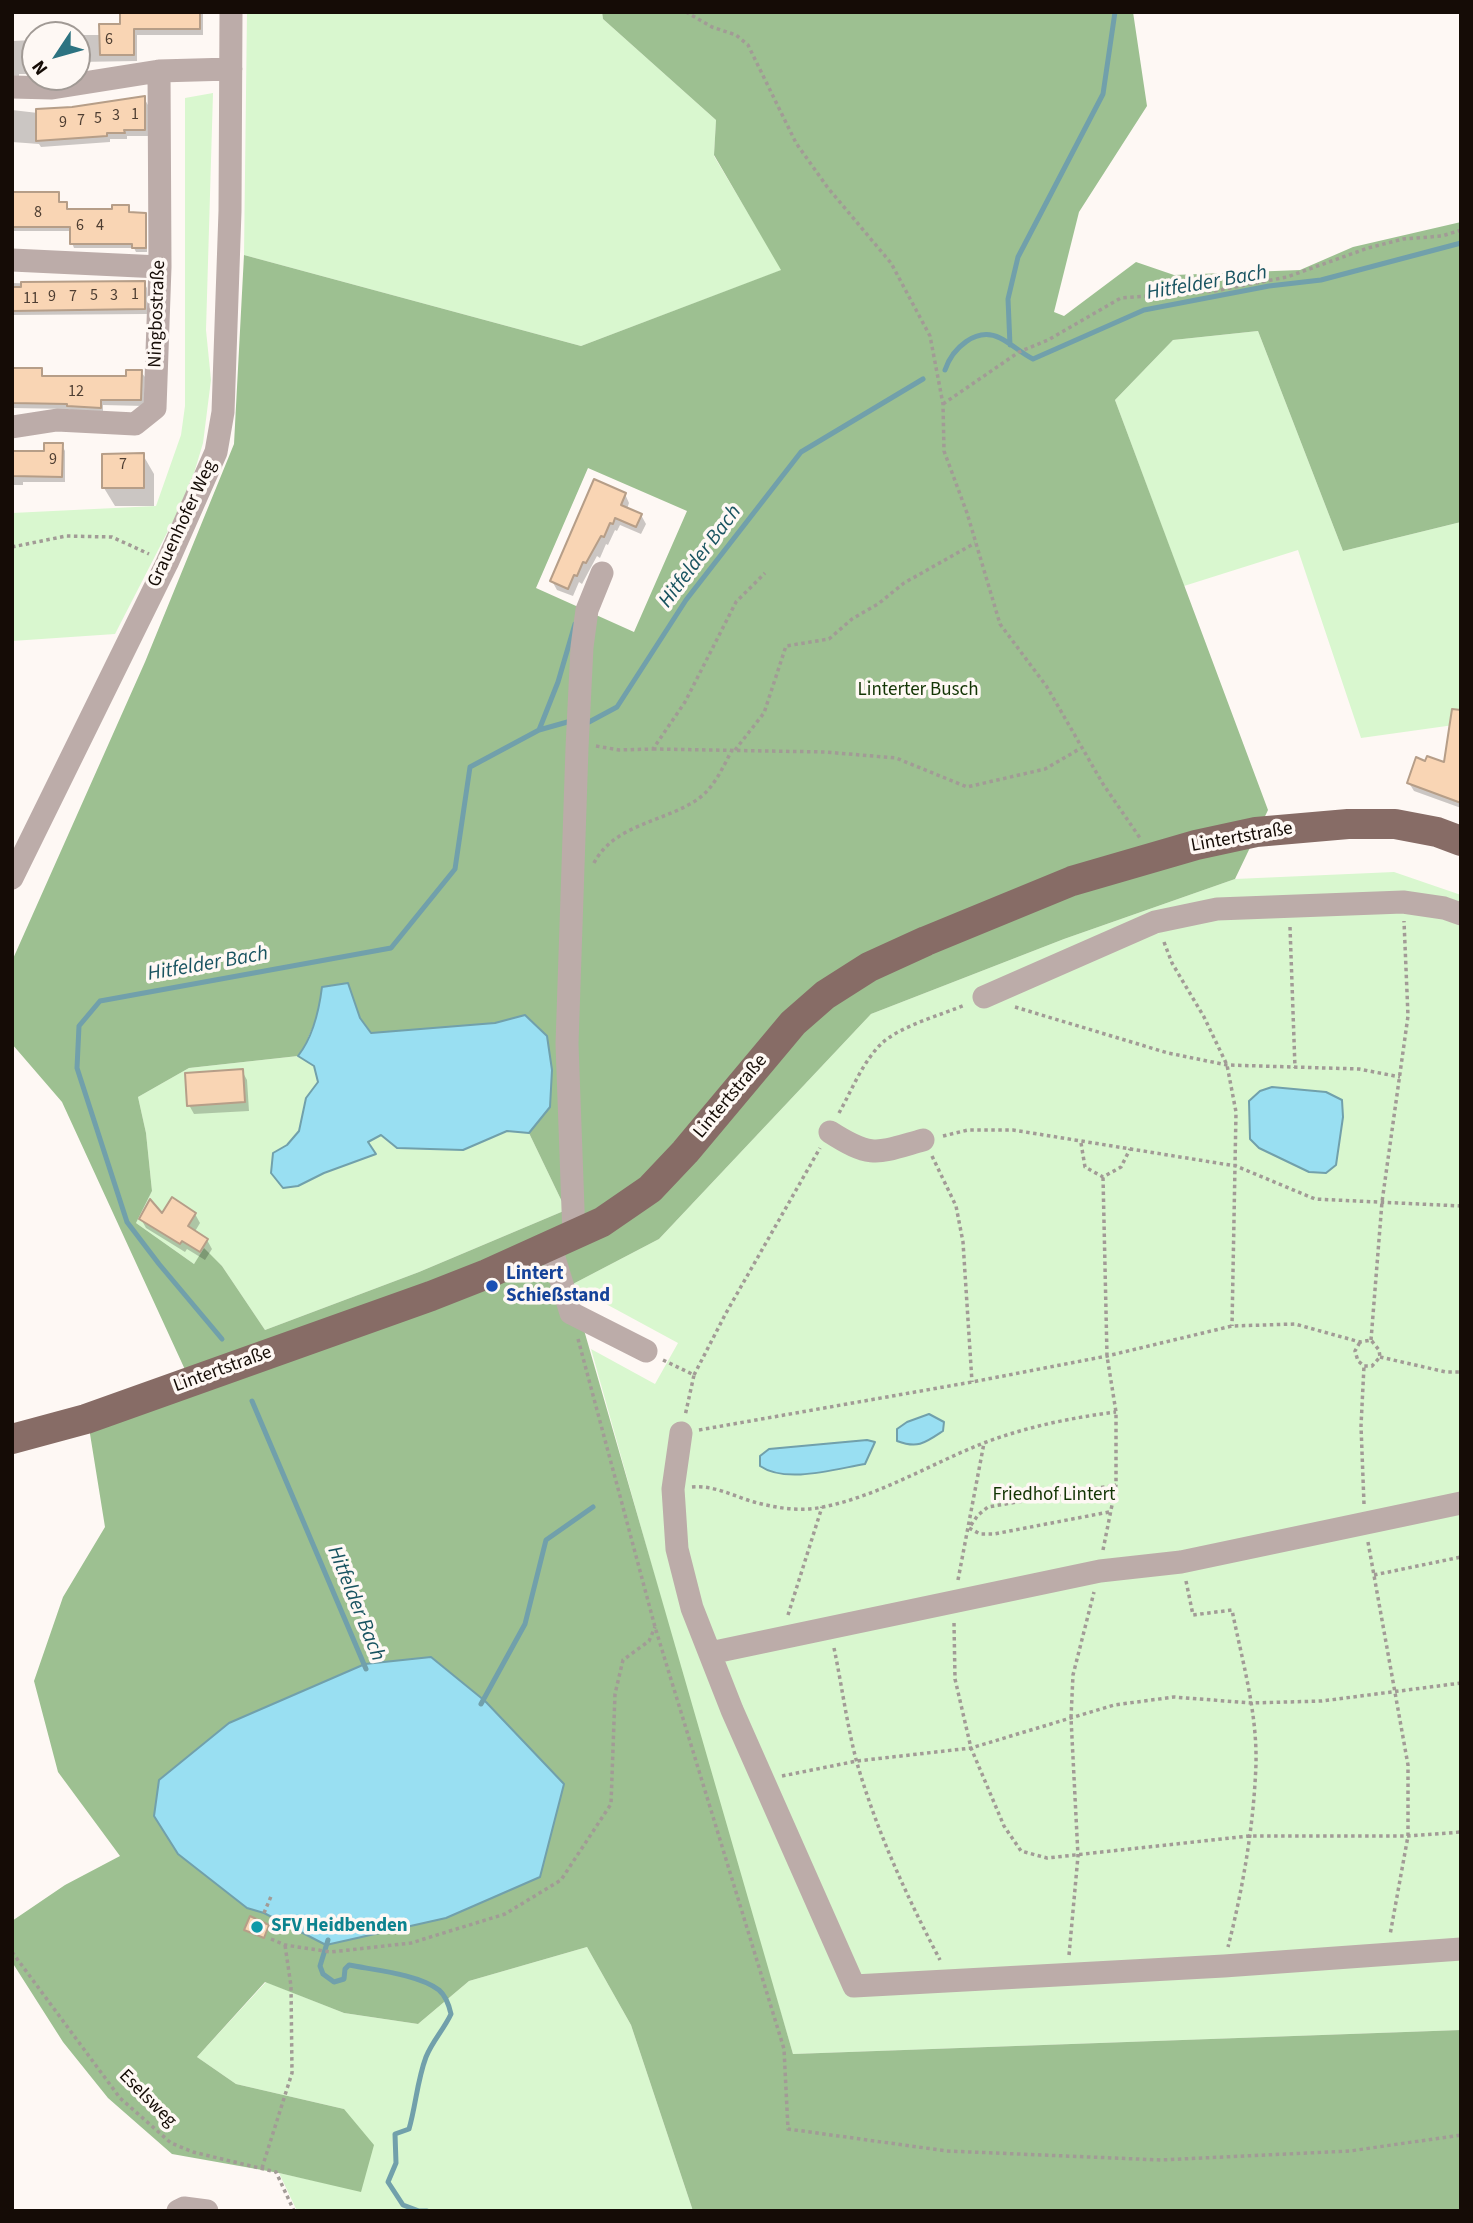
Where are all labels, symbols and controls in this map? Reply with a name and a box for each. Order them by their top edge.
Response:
north arrow [21,21,91,91]
house number: 6 [105,30,113,50]
text: N [26,54,55,81]
house number: 1 [131,105,139,125]
house number: 3 [112,106,120,126]
house number: 5 [94,109,102,129]
house number: 7 [77,111,85,131]
house number: 9 [59,113,67,133]
house number: 8 [34,203,42,223]
house number: 6 [76,216,84,236]
house number: 4 [96,216,104,236]
street label: Ningbostraße [145,260,171,368]
water label: Hitfelder Bach [1145,261,1269,307]
house number: 1 [131,285,139,305]
house number: 5 [90,286,98,306]
house number: 3 [110,286,118,306]
house number: 9 [48,287,56,307]
house number: 7 [69,287,77,307]
house number: 11 [23,289,39,309]
house number: 12 [68,382,84,402]
house number: 9 [49,450,57,470]
house number: 7 [119,455,127,475]
street label: Grauenhofer Weg [144,457,222,591]
water label: Hitfelder Bach [654,501,748,613]
park label: Linterter Busch [858,680,978,702]
street label: Lintertstraße [1189,818,1295,858]
water label: Hitfelder Bach [146,942,270,988]
street label: Lintertstraße [689,1050,773,1144]
place label: Lintert Schießstand [506,1264,610,1308]
marker: Lintert Schießstand [484,1278,500,1294]
street label: Lintertstraße [171,1342,275,1398]
park label: Friedhof Lintert [992,1485,1116,1507]
water label: Hitfelder Bach [320,1543,390,1665]
place label: SFV Heidbenden [271,1916,408,1938]
marker: SFV Heidbenden [249,1919,265,1935]
street label: Eselsweg [113,2065,181,2133]

